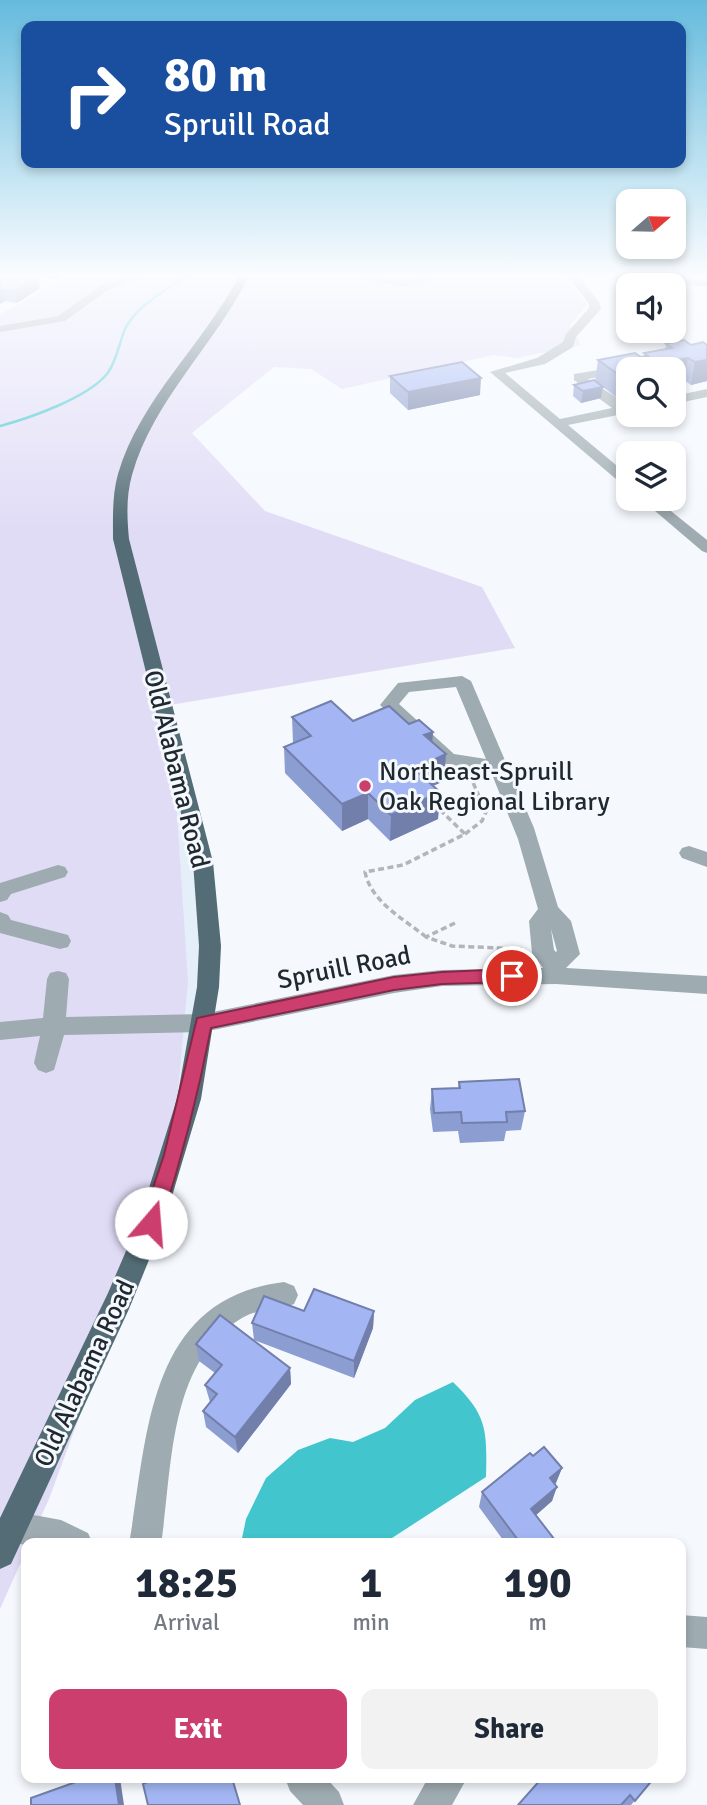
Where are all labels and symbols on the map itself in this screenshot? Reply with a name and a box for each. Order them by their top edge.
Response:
north arrow [616,189,686,259]
street label: Old Alabama Road [136,667,216,871]
place label: Northeast-Spruill Oak Regional Library [379,756,610,818]
marker: Northeast-Spruill Oak Regional Library [357,778,373,794]
street label: Spruill Road [275,939,414,997]
pin [482,946,542,1006]
position arrow [114,1186,188,1260]
street label: Old Alabama Road [28,1275,142,1472]

